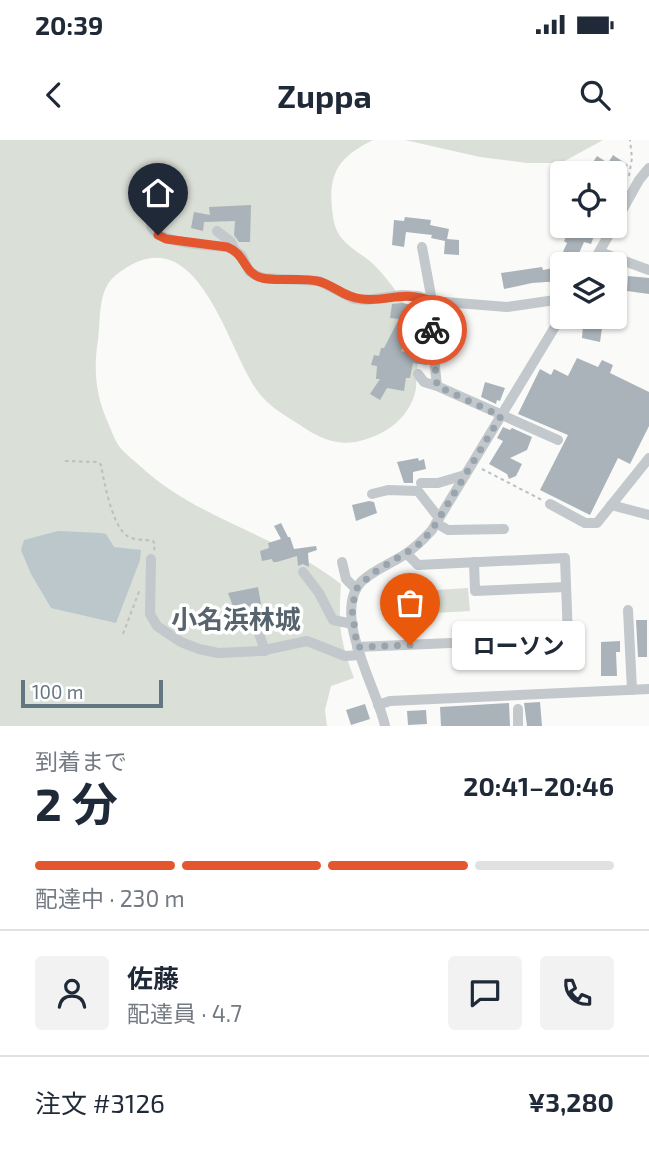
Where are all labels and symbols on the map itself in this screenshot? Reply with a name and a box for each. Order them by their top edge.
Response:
pin [128,163,188,235]
courier [397,295,467,365]
pin [380,573,440,645]
district label: 小名浜林城 [171,603,301,634]
callout: ローソン [452,620,585,670]
scale bar [21,677,163,709]

